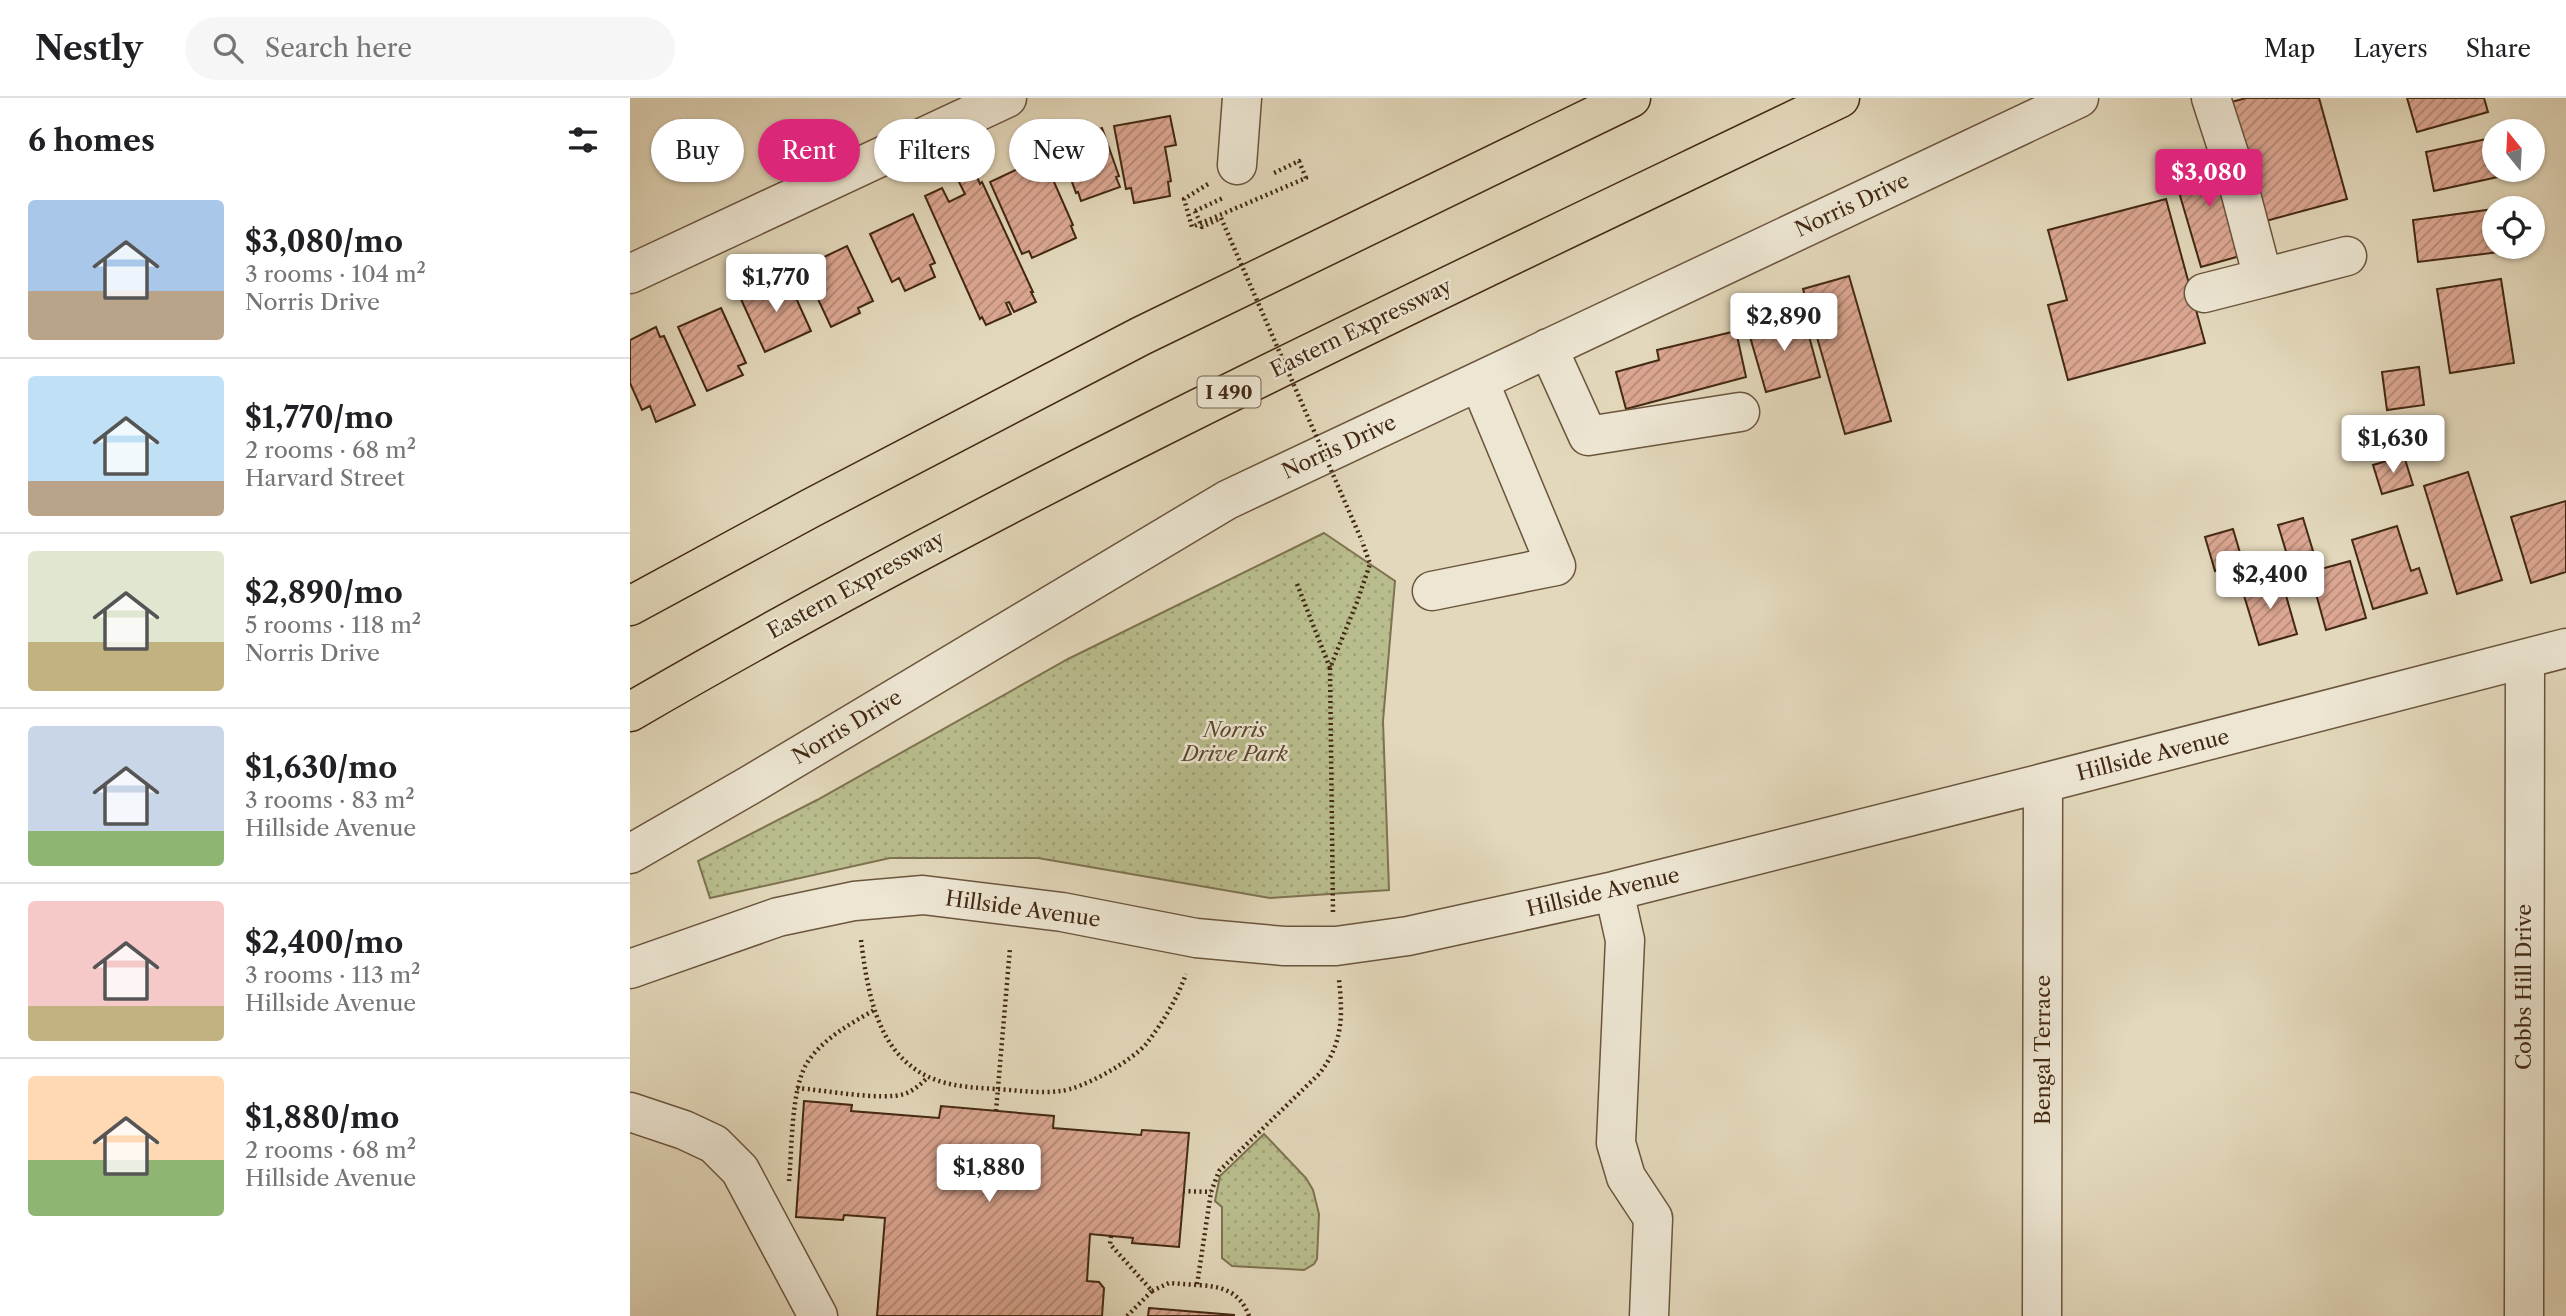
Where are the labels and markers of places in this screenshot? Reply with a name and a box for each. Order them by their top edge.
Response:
pin: $3,080 [2152,150,2266,209]
pin: $1,770 [719,254,833,314]
pin: $2,890 [1727,294,1841,353]
pin: $1,630 [2336,416,2450,475]
pin: $2,400 [2213,552,2327,611]
pin: $1,880 [932,1144,1046,1204]

